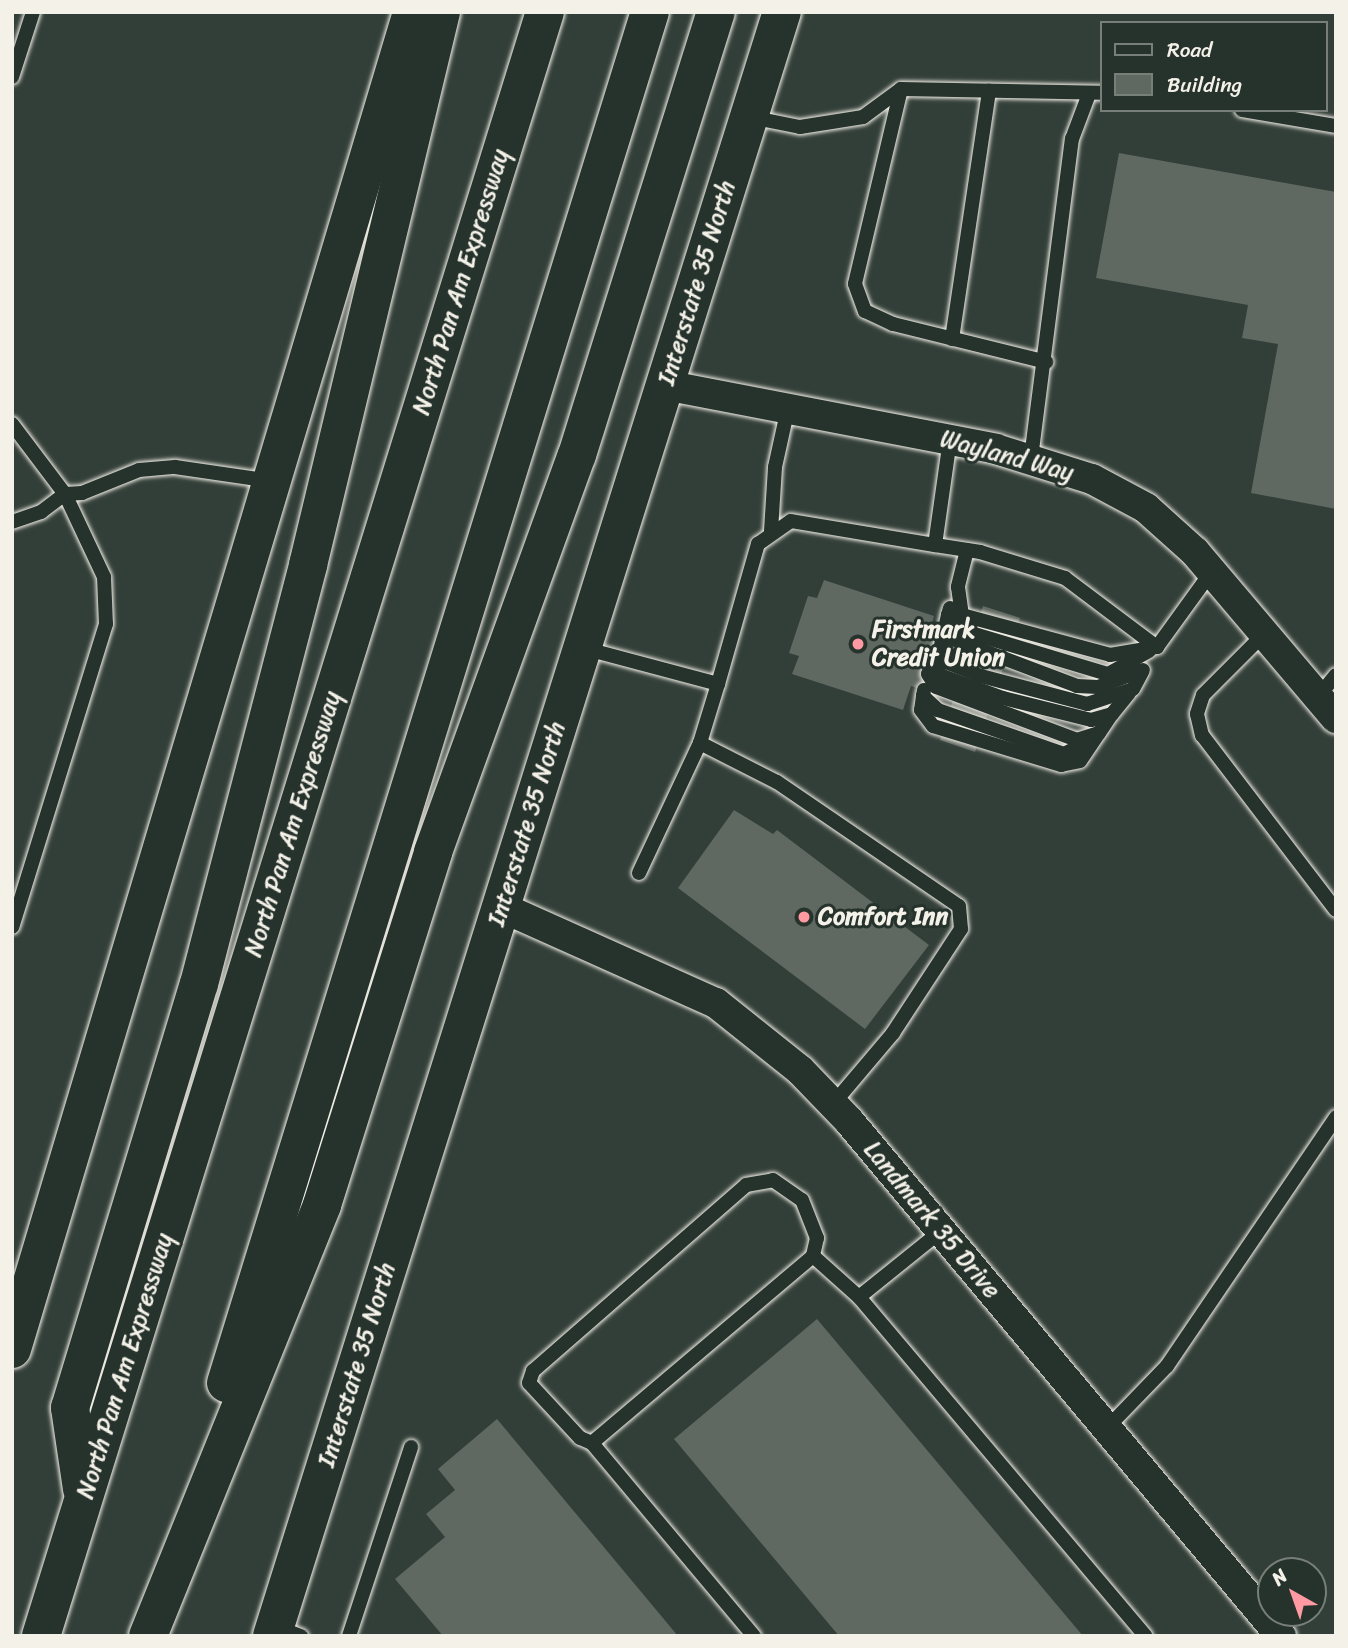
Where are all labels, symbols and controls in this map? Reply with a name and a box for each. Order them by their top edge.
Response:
legend [1100,21,1327,112]
text: Road [1167,31,1212,69]
text: Building [1167,66,1242,104]
street label: North Pan Am Expressway [407,145,515,419]
street label: Interstate 35 North [652,177,742,389]
street label: Wayland Way [937,424,1077,488]
place label: Firstmark Credit Union [872,616,1005,672]
marker: Firstmark Credit Union [850,636,866,652]
street label: North Pan Am Expressway [239,687,347,961]
street label: Interstate 35 North [482,718,572,930]
place label: Comfort Inn [818,903,948,931]
marker: Comfort Inn [796,909,812,925]
street label: Landmark 35 Drive [858,1136,1006,1304]
street label: North Pan Am Expressway [71,1229,179,1503]
street label: Interstate 35 North [312,1259,402,1471]
north arrow [1257,1557,1327,1627]
text: N [1264,1560,1295,1594]

